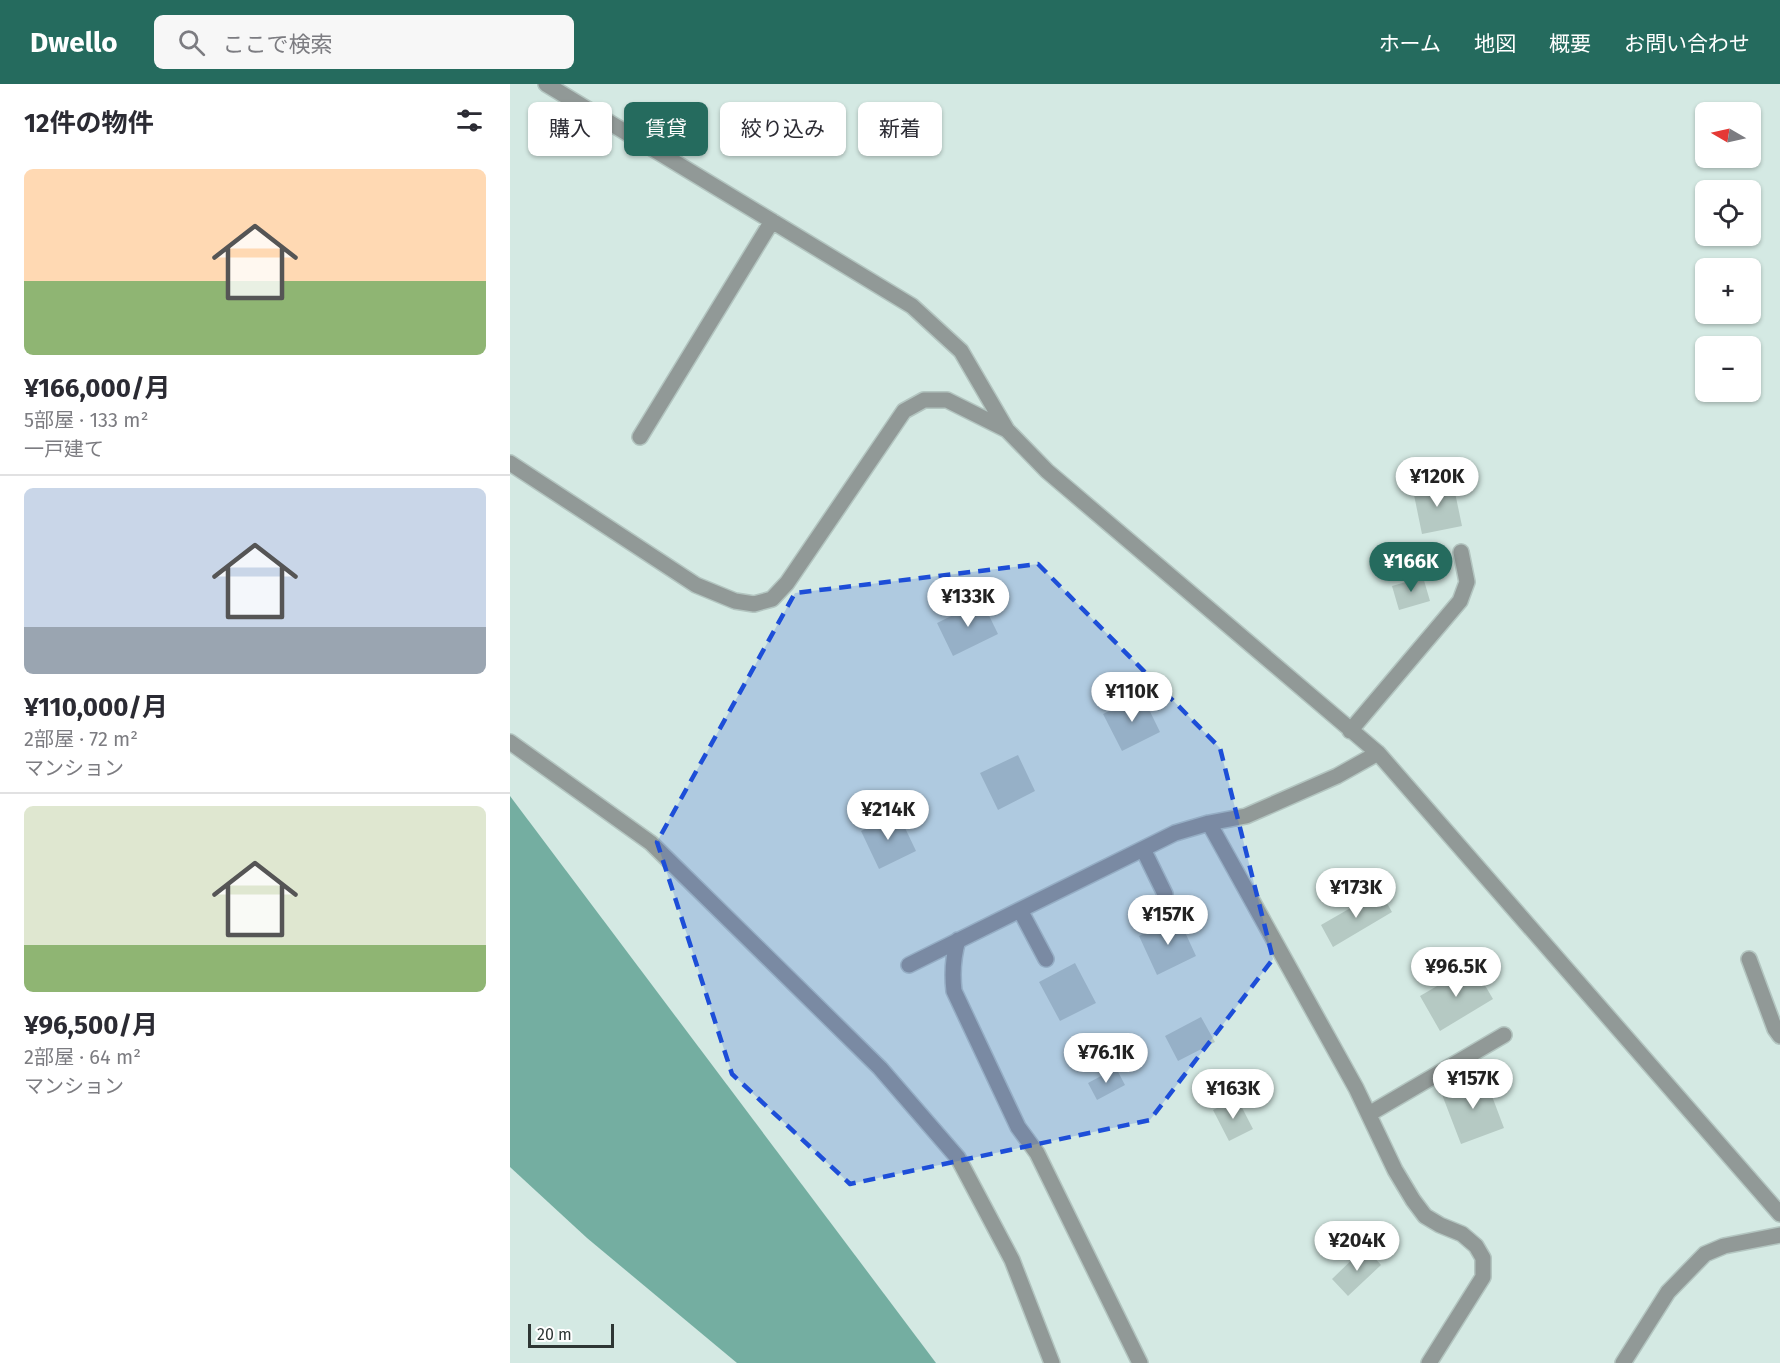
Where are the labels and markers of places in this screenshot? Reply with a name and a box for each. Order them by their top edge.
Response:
pin: ¥120K [1395,457,1479,508]
pin: ¥166K [1369,542,1453,593]
pin: ¥133K [926,577,1010,628]
pin: ¥110K [1090,672,1174,723]
pin: ¥214K [846,790,930,841]
pin: ¥173K [1314,868,1398,919]
pin: ¥157K [1126,895,1210,946]
pin: ¥96.5K [1407,947,1505,998]
pin: ¥76.1K [1057,1033,1155,1084]
pin: ¥157K [1431,1059,1515,1110]
pin: ¥163K [1191,1069,1275,1120]
pin: ¥204K [1315,1221,1399,1272]

